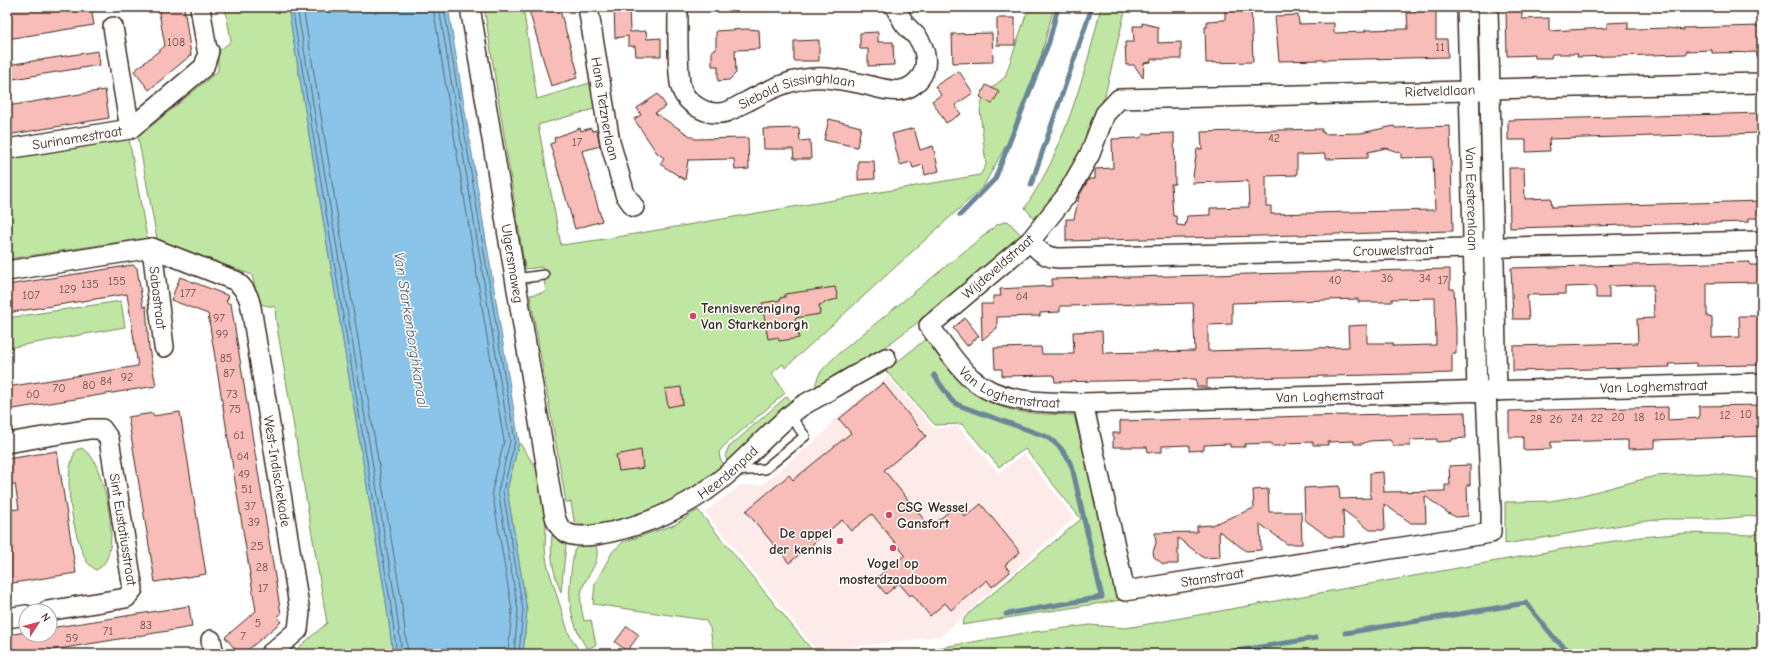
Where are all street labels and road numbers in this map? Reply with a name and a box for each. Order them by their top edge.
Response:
street label: Hans Tetznerlaan [588,56,623,162]
street label: Siebold Sissinghlaan [735,69,857,113]
street label: Rietveldlaan [1404,81,1476,101]
street label: Surinamestraat [31,122,124,153]
street label: Van Eesterenlaan [1462,147,1482,251]
street label: Ulgersmaweg [498,223,528,304]
street label: Wijdeveldstraat [959,231,1038,303]
street label: Crouwelstraat [1353,240,1434,259]
street label: Sabastraat [146,265,170,331]
street label: Van Loghemstraat [955,363,1061,411]
street label: Van Loghemstraat [1600,376,1709,396]
street label: Van Loghemstraat [1276,386,1385,406]
street label: West-Indischekade [260,414,295,528]
street label: Heerdenpad [694,442,761,503]
street label: Sint Eustatiusstraat [106,472,141,588]
street label: Stamstraat [1179,564,1246,591]

